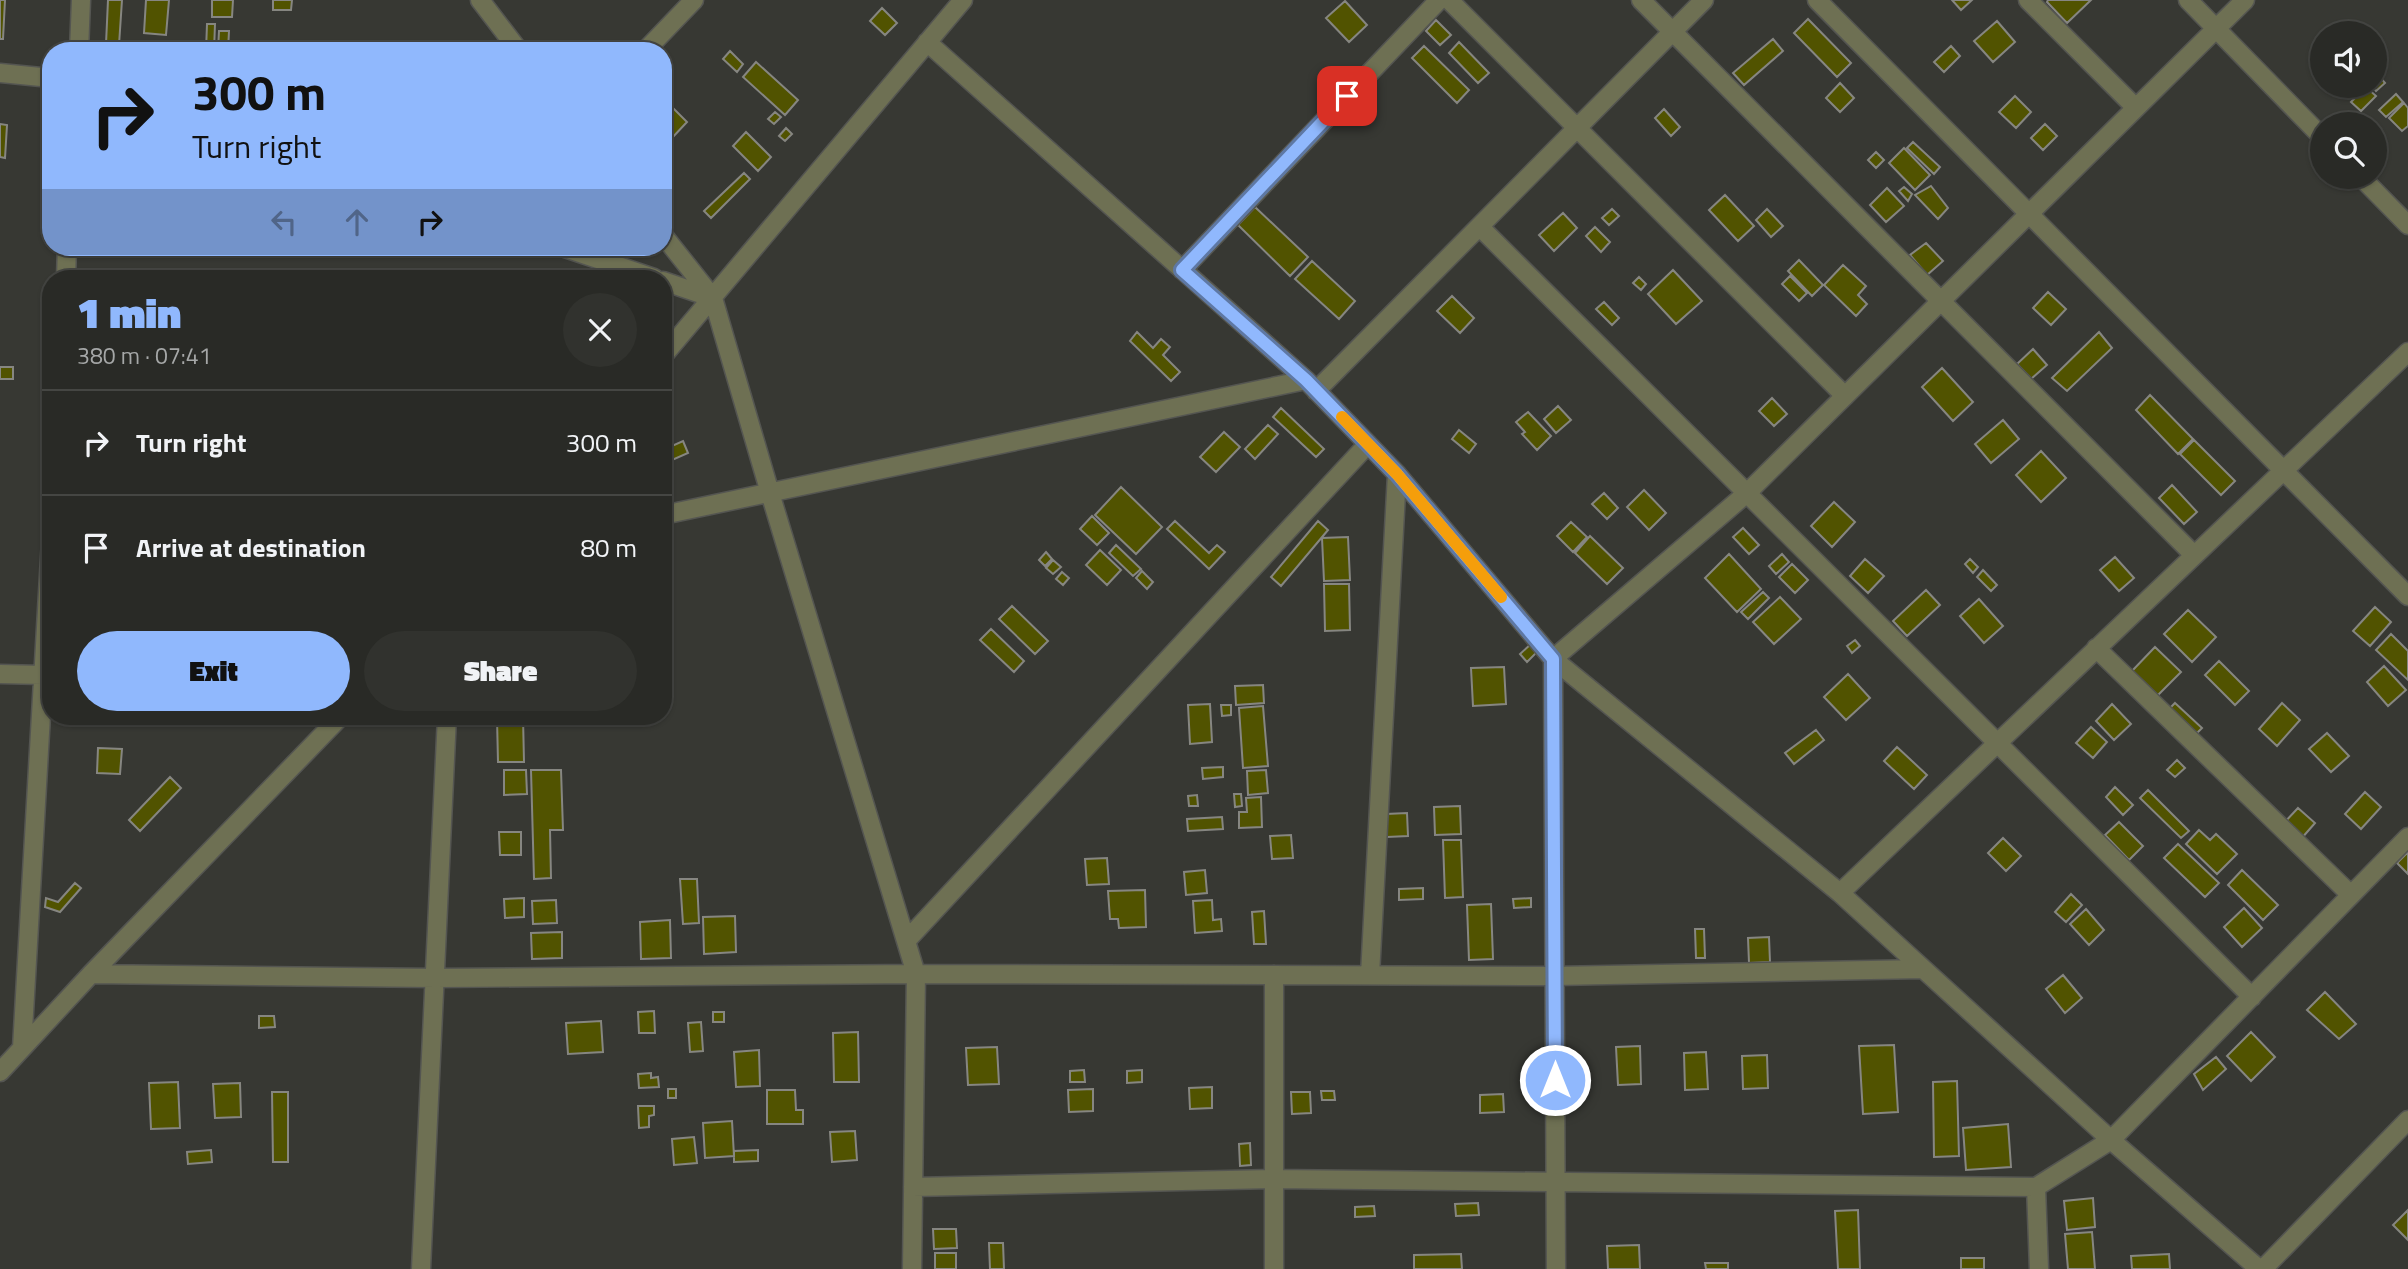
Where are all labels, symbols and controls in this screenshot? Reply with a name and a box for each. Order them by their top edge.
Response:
map controls [2310,21,2387,189]
button: sound [2310,21,2387,98]
text: 300 m [192,54,326,129]
pin [1317,66,1377,126]
icon: right [77,70,168,161]
icon: arrive [1328,77,1366,115]
button: search [2310,112,2387,189]
text: Turn right [192,122,321,170]
icon: left [265,203,303,241]
icon: ahead [338,203,376,241]
icon: right [411,203,449,241]
text: 1 min [77,280,181,344]
button: close [563,293,637,367]
text: 380 m · 07:41 [77,338,212,373]
text: Turn right [136,423,247,462]
text: 300 m [566,423,637,462]
icon: right [77,424,115,462]
text: Arrive at destination [136,528,366,567]
text: 80 m [580,528,637,567]
icon: arrive [77,529,115,567]
button: Exit [77,631,350,711]
button: Share [364,631,637,711]
position arrow [1518,1043,1592,1117]

